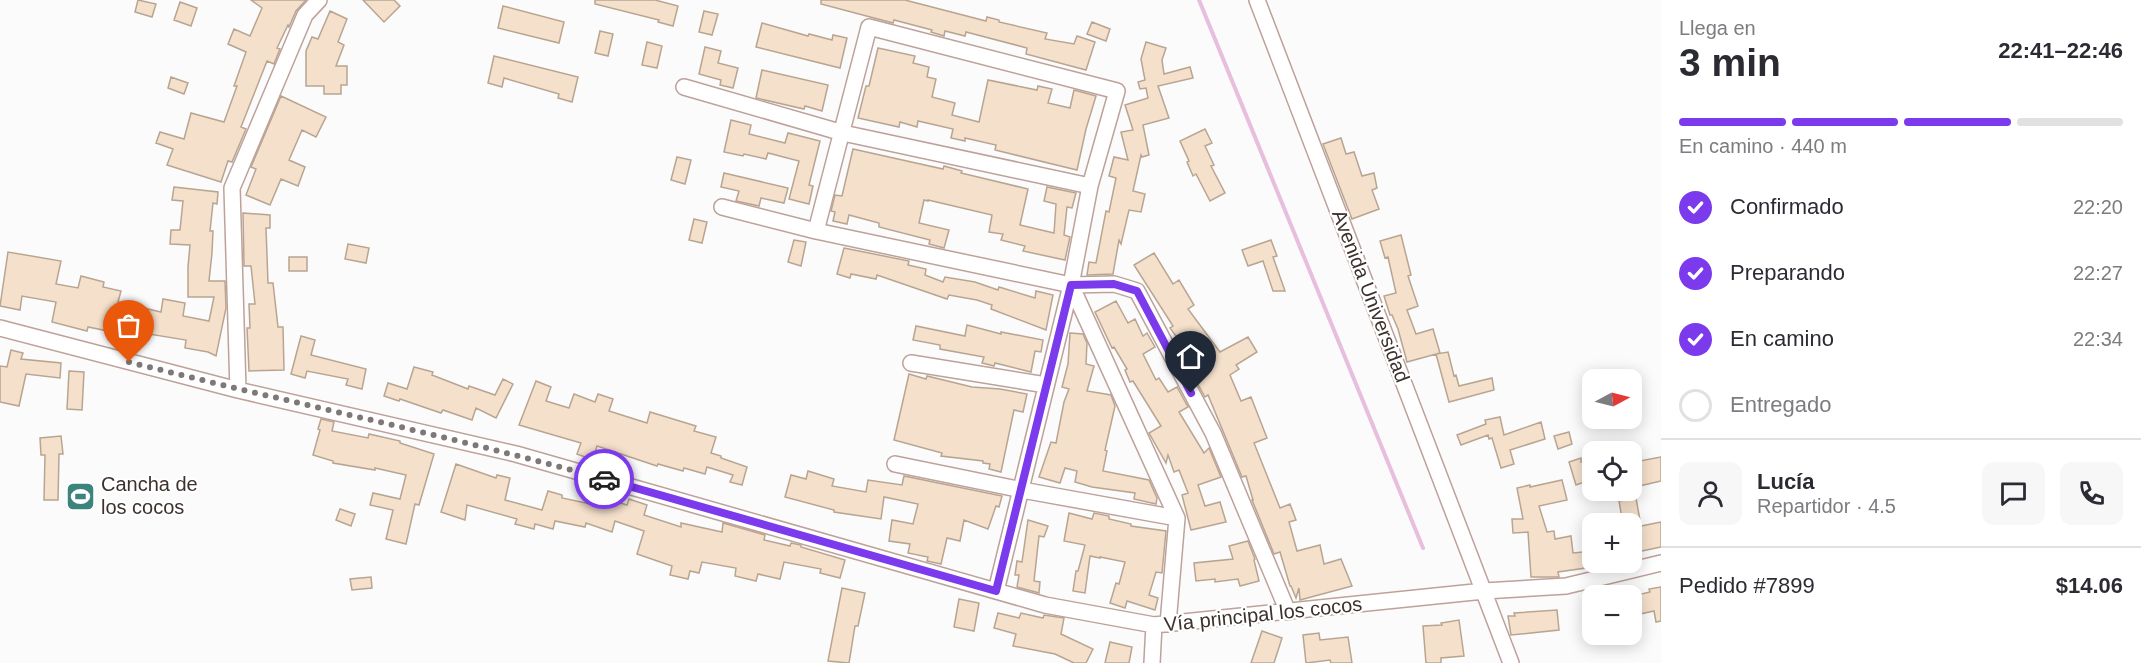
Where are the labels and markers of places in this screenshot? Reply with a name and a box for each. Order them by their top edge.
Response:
pin [103,300,154,362]
pin [1165,331,1216,393]
place label: Cancha de los cocos [101,473,198,518]
sports icon: Cancha de los cocos [64,480,96,512]

